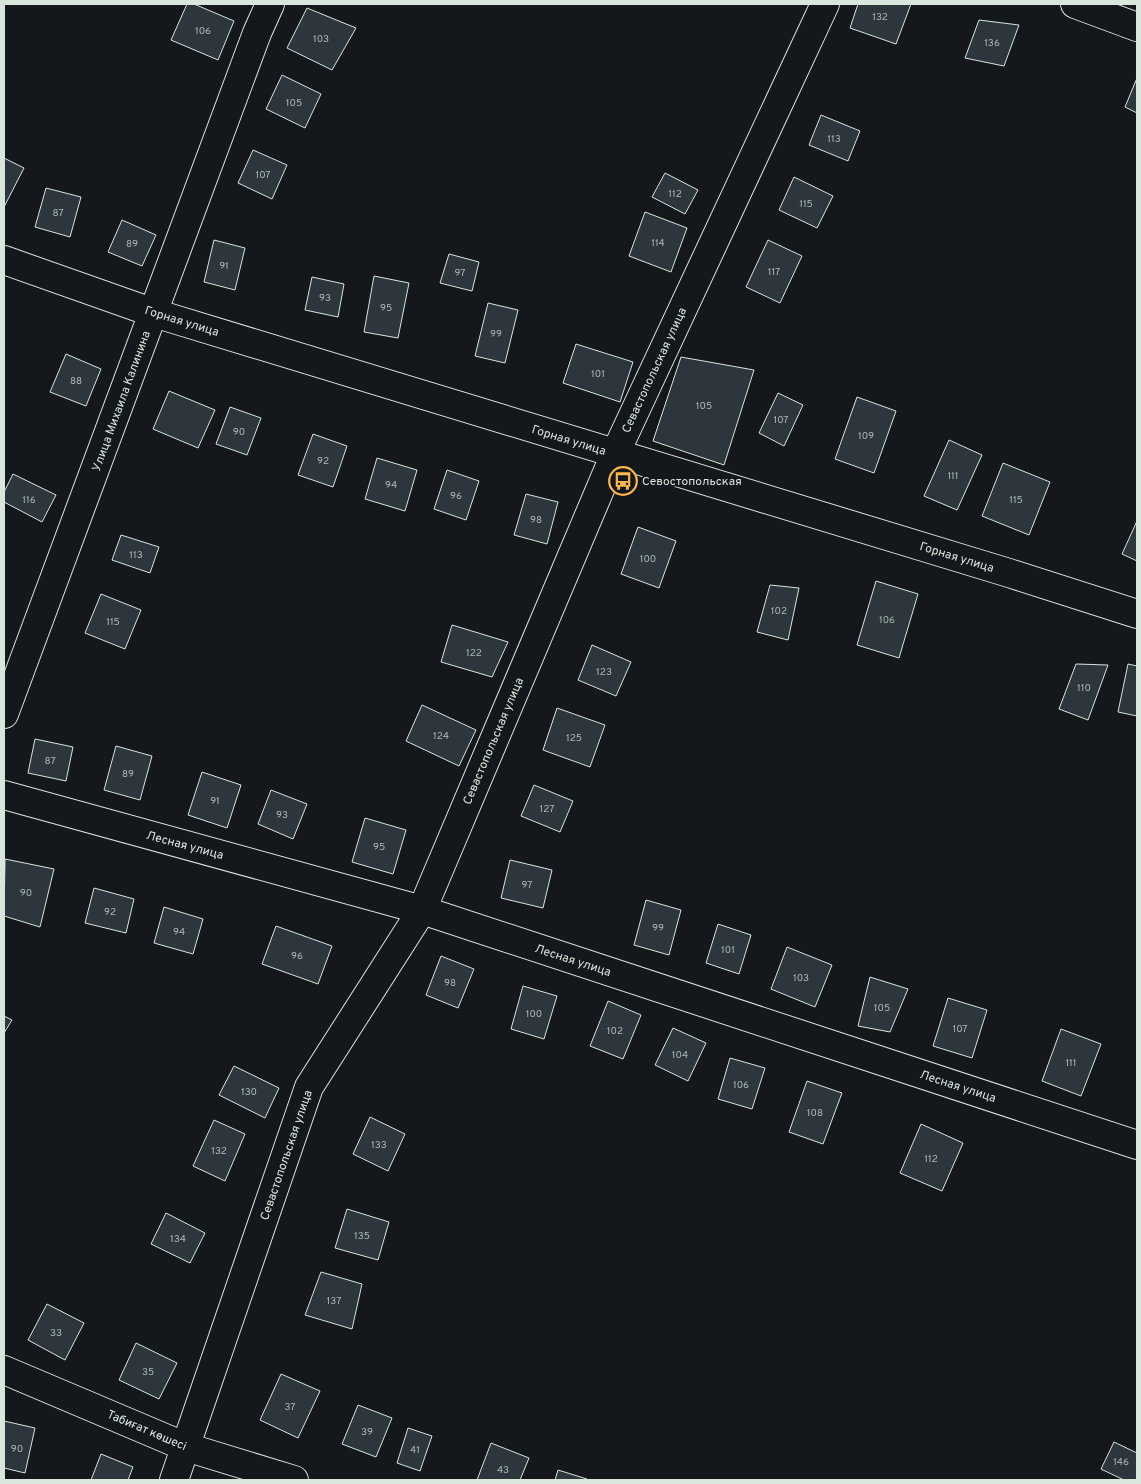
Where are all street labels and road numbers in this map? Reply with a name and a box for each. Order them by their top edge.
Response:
street label: Горная улица [143,303,221,341]
street label: Севастопольская улица [619,305,691,436]
street label: Улица Михаила Калинина [89,329,155,474]
street label: Горная улица [530,422,608,460]
street label: Горная улица [918,539,996,577]
street label: Севастопольская улица [460,675,528,807]
street label: Лесная улица [144,828,225,864]
street label: Лесная улица [532,941,613,981]
street label: Лесная улица [917,1067,998,1107]
street label: Севастопольская улица [257,1088,317,1223]
street label: Табиғат көшесі [104,1407,189,1455]

